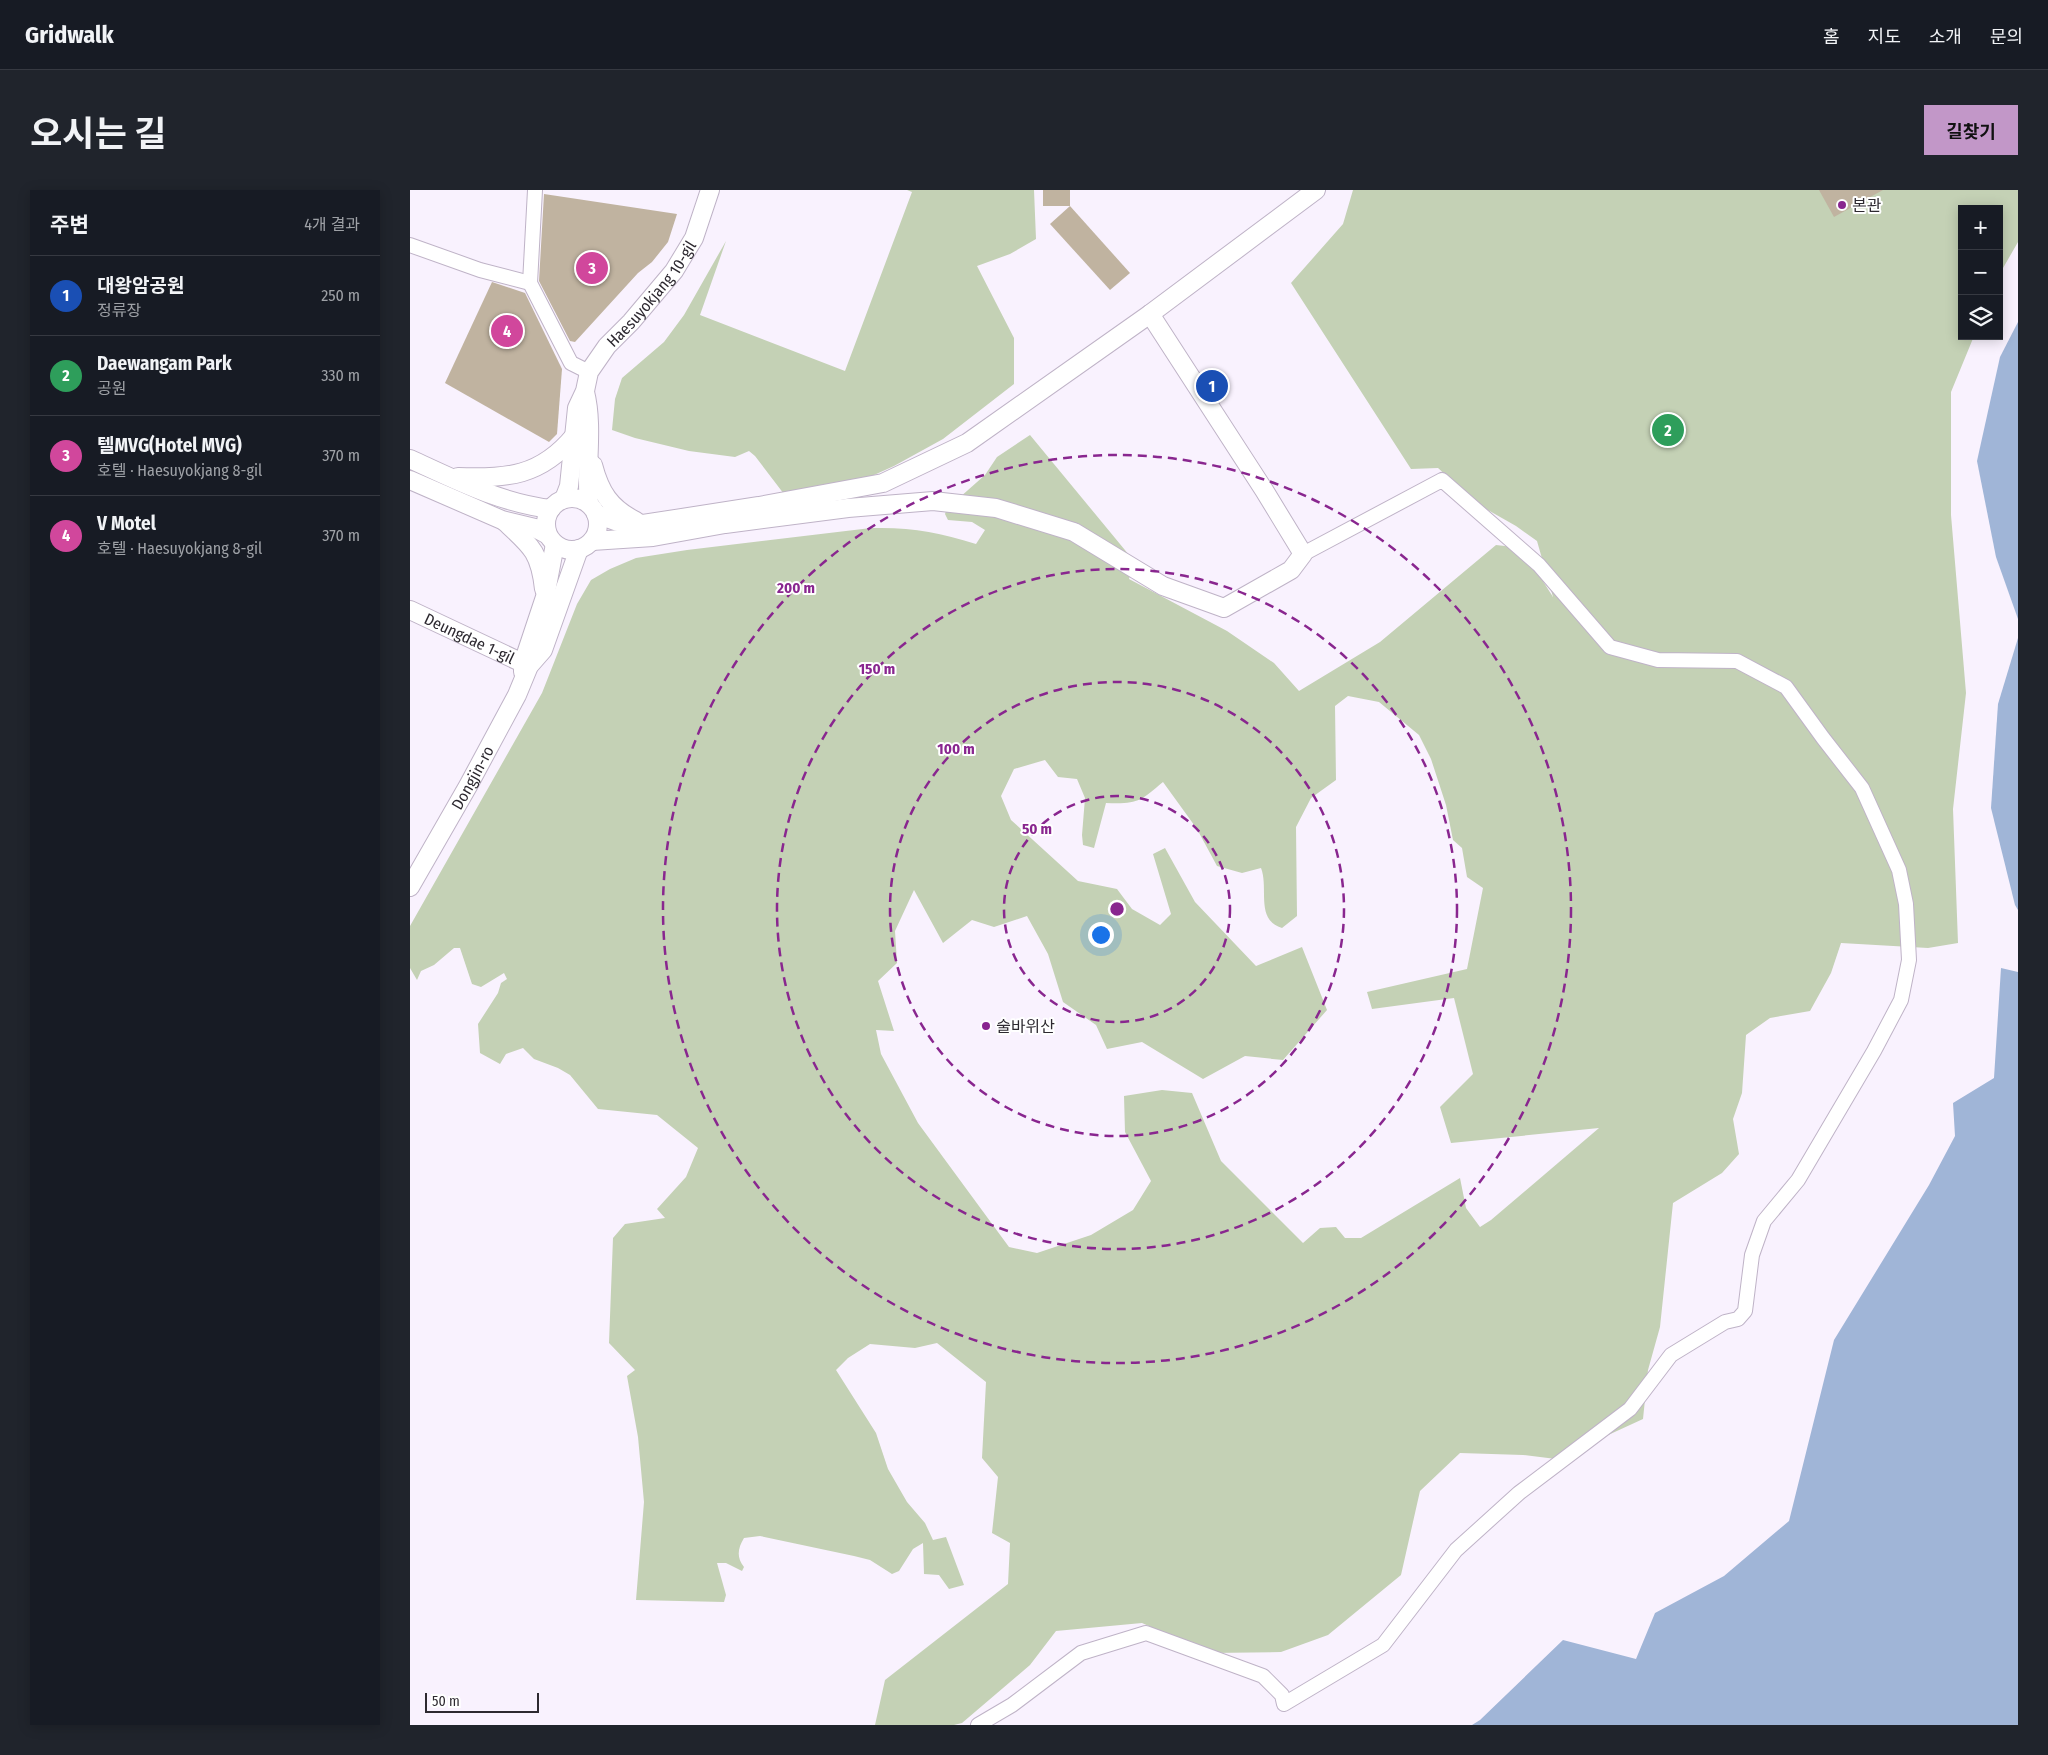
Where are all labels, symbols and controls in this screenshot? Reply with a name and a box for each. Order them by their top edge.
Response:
text: Gridwalk [25,21,114,49]
text: 홈 [1823,26,1840,48]
text: 지도 [1868,26,1901,48]
text: 소개 [1929,26,1962,48]
text: 문의 [1990,26,2023,48]
button: 길찾기 [1924,105,2018,155]
text: 오시는 길 [30,113,166,155]
place label: 본관 [1852,196,1882,215]
marker: 본관 [1836,199,1848,211]
map controls [1958,205,2003,340]
button: + [1958,205,2003,250]
text: 주변 [50,212,89,238]
text: 4개 결과 [304,215,360,234]
street label: Haesuyokjang 10-gil [602,237,700,351]
pin: 3 [576,249,608,287]
button: − [1958,250,2003,295]
text: 대왕암공원 [97,274,184,297]
text: 1 [63,286,69,305]
text: 250 m [321,286,360,305]
button: layers [1958,295,2003,340]
text: 정류장 [97,301,141,320]
pin: 4 [491,312,523,350]
text: Daewangam Park [97,352,232,375]
text: 2 [62,366,70,385]
text: 330 m [321,366,360,385]
pin: 1 [1196,367,1228,405]
text: 공원 [97,379,126,398]
pin: 2 [1652,411,1684,449]
text: 텔MVG(Hotel MVG) [97,434,242,457]
text: 3 [62,446,70,465]
text: 370 m [322,446,360,465]
text: 호텔 · Haesuyokjang 8-gil [97,461,262,480]
text: V Motel [97,512,156,535]
text: 4 [62,526,70,545]
text: 370 m [322,526,360,545]
text: 호텔 · Haesuyokjang 8-gil [97,539,262,558]
text: 200 m [776,579,815,597]
street label: Deungdae 1-gil [422,609,518,667]
text: 150 m [859,660,895,678]
text: 100 m [937,740,975,758]
street label: Dongjin-ro [447,742,497,813]
text: 50 m [1022,820,1052,838]
centre of rings [1108,900,1126,918]
your location [1088,922,1114,948]
place label: 술바위산 [996,1017,1055,1036]
marker: 술바위산 [980,1020,992,1032]
scale bar [425,1690,539,1713]
text: 50 m [432,1693,460,1710]

